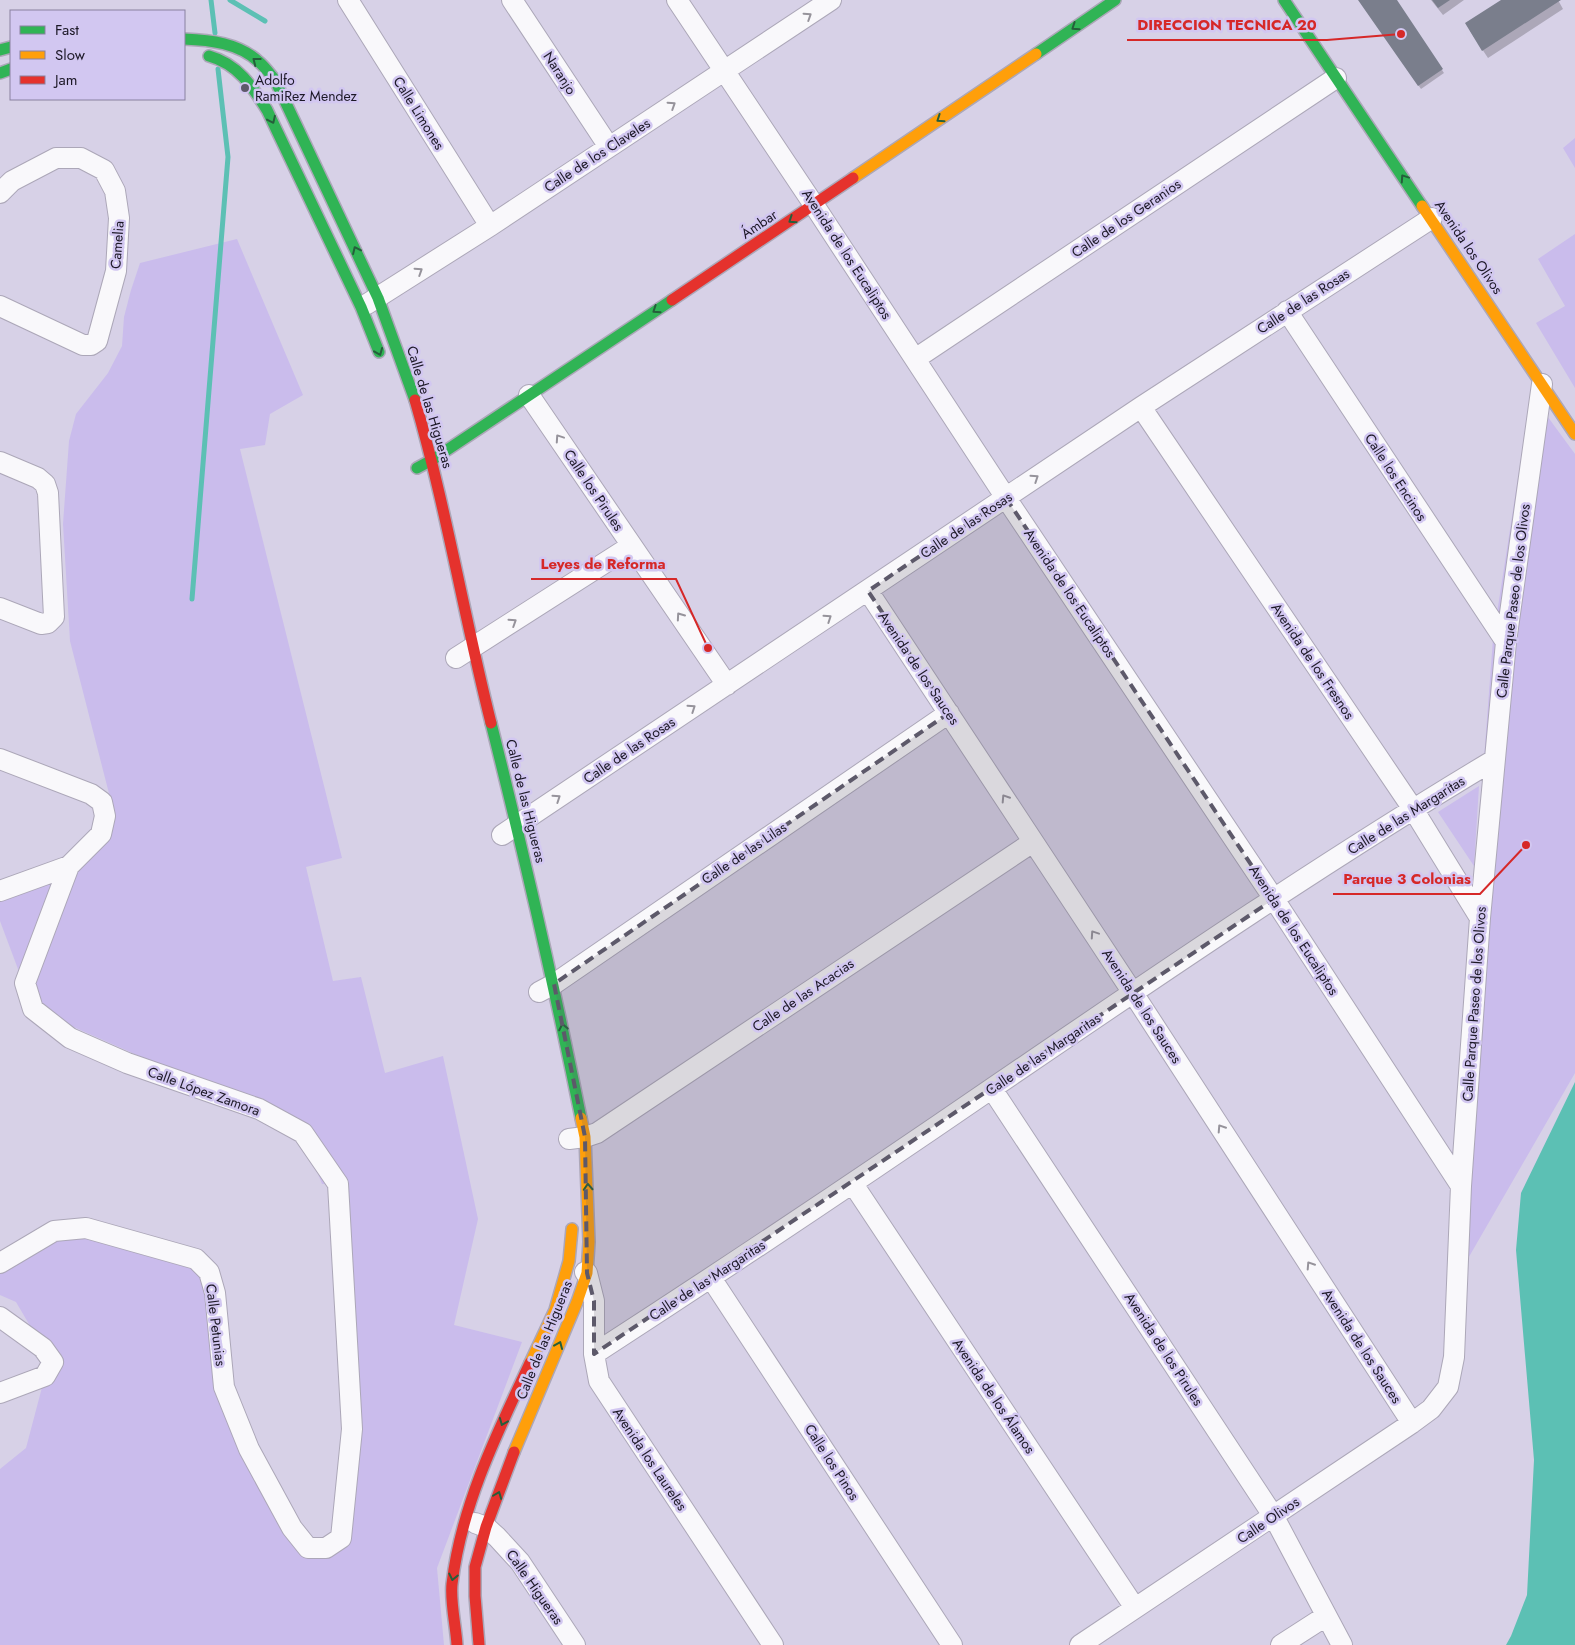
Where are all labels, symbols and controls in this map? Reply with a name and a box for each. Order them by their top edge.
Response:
legend [10,10,185,100]
callout: DIRECCION TECNICA 20 [1127,10,1327,40]
one-way arrow [803,12,812,22]
text: DIRECCION TECNICA 20 [1137,14,1317,36]
text: Fast [55,19,79,41]
one-way arrow [1071,21,1080,31]
text: Slow [55,44,86,66]
street label: Naranjo [539,48,582,99]
one-way arrow [252,58,262,67]
text: Jam [53,69,78,91]
place label: Adolfo RamiRez Mendez [255,70,357,106]
street label: Calle Limones [389,73,450,154]
marker: Adolfo RamiRez Mendez [239,82,251,94]
one-way arrow [666,102,676,111]
street label: Calle de los Claveles [540,113,654,197]
one-way arrow [937,113,946,122]
one-way arrow [266,115,276,124]
street label: Calle de los Geranios [1067,174,1185,262]
one-way arrow [1401,174,1410,184]
street label: Avenida de los Eucaliptos [797,185,897,323]
street label: Avenida los Olivos [1430,196,1508,298]
street label: Ámbar [737,205,781,243]
one-way arrow [788,214,797,223]
street label: Camelia [105,220,129,270]
one-way arrow [351,246,362,255]
street label: Calle de las Rosas [1253,263,1354,338]
one-way arrow [414,268,423,278]
one-way arrow [653,304,662,313]
street label: Calle de las Higueras [402,343,458,471]
one-way arrow [373,347,383,356]
street label: Calle los Encinos [1360,429,1432,525]
one-way arrow [555,434,565,443]
street label: Calle los Pirules [559,445,629,535]
one-way arrow [1030,475,1039,485]
street label: Calle de las Rosas [916,487,1016,563]
street label: Calle Parque Paseo de los Olivos [1491,502,1535,699]
street label: Avenida de los Eucaliptos [1019,525,1121,662]
callout: Leyes de Reforma [531,549,676,579]
text: Leyes de Reforma [540,553,666,575]
street label: Avenida de los Fresnos [1267,599,1360,723]
street label: Avenida de los Sauces [874,607,965,729]
one-way arrow [676,612,686,621]
one-way arrow [822,615,831,624]
one-way arrow [507,618,516,628]
one-way arrow [687,705,696,714]
street label: Calle de las Rosas [579,712,679,788]
street label: Calle de las Higueras [501,737,551,865]
street label: Calle de las Margaritas [1343,771,1469,859]
one-way arrow [1001,794,1011,803]
one-way arrow [552,795,561,804]
street label: Calle de las Lilas [697,817,791,889]
street label: Avenida de los Eucaliptos [1244,861,1344,999]
callout: Parque 3 Colonias [1333,864,1480,894]
text: Parque 3 Colonias [1343,868,1471,890]
street label: Calle Parque Paseo de los Olivos [1457,905,1491,1102]
one-way arrow [1091,930,1100,939]
street label: Avenida de los Sauces [1097,945,1187,1068]
street label: Calle de las Acacias [748,953,858,1036]
street label: Calle de las Margaritas [981,1008,1105,1100]
one-way arrow [558,1023,568,1032]
street label: Calle López Zamora [145,1061,263,1121]
one-way arrow [1218,1125,1227,1134]
one-way arrow [583,1183,594,1191]
street label: Calle de las Margaritas [645,1235,769,1325]
one-way arrow [1306,1261,1316,1270]
street label: Calle de las Higueras [511,1277,577,1402]
street label: Calle Petunias [201,1283,231,1368]
street label: Avenida de los Sauces [1317,1285,1407,1408]
street label: Avenida de los Pirules [1120,1289,1208,1410]
street label: Avenida de los Álamos [948,1334,1040,1458]
one-way arrow [554,1341,564,1349]
street label: Avenida los Laureles [608,1403,692,1515]
one-way arrow [498,1417,509,1426]
street label: Calle los Pinos [800,1420,864,1504]
one-way arrow [492,1491,502,1500]
street label: Calle Olivos [1233,1492,1303,1548]
street label: Calle Higueras [502,1545,569,1629]
one-way arrow [449,1572,459,1581]

